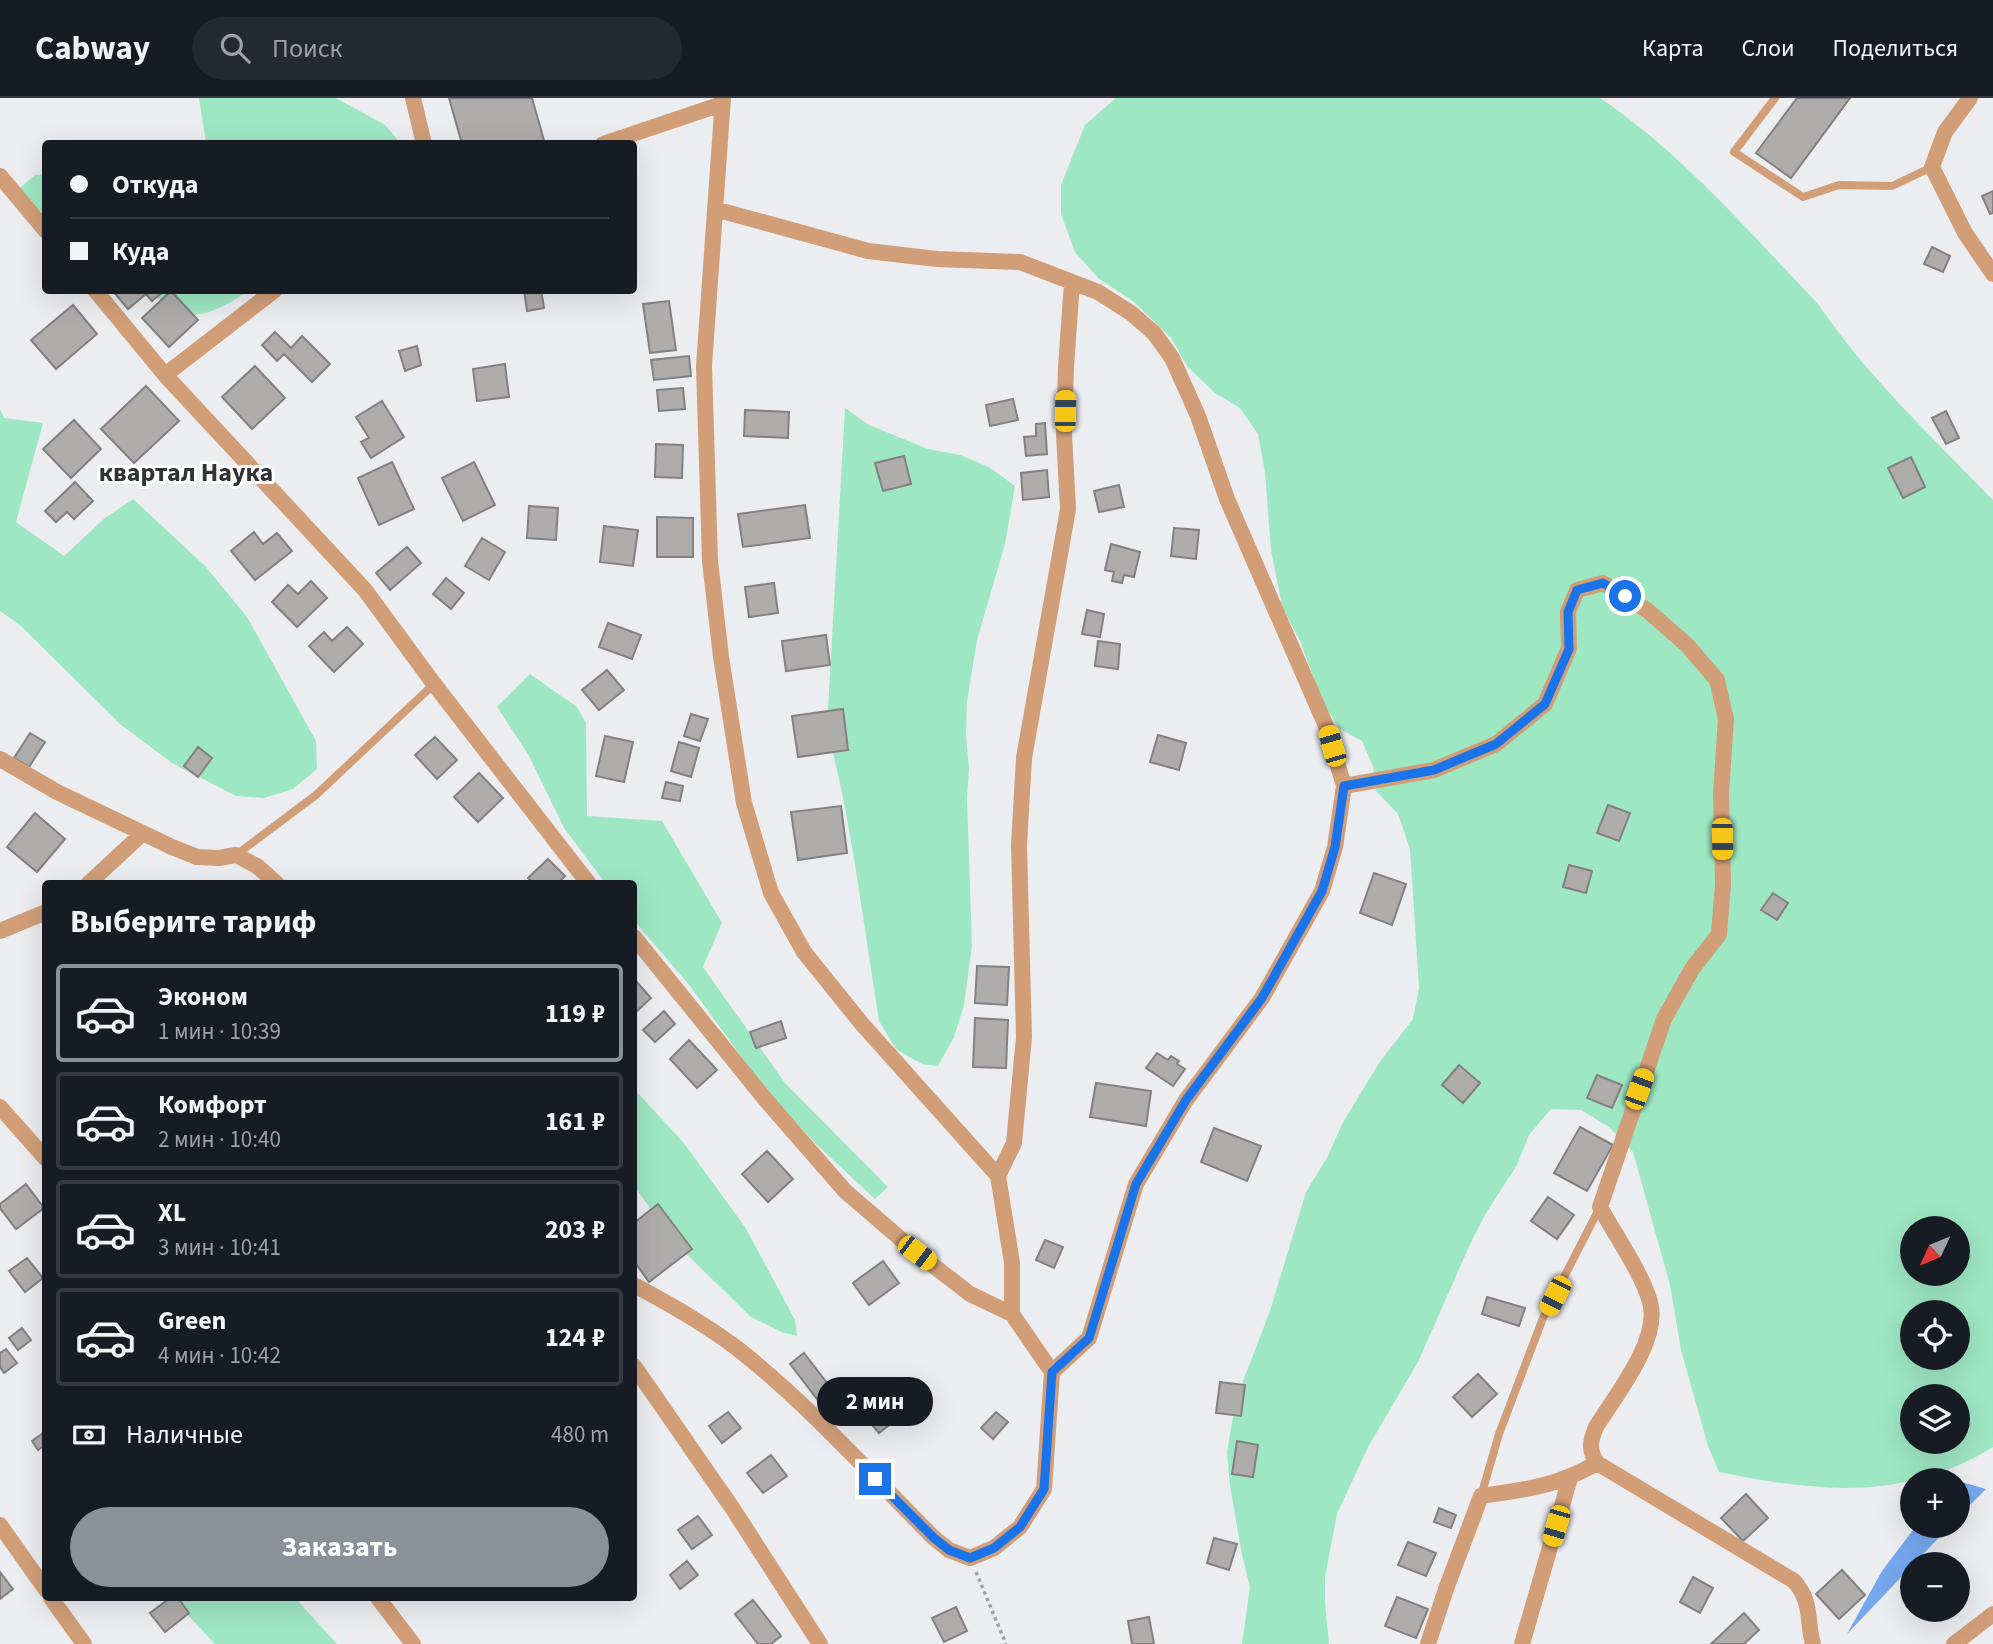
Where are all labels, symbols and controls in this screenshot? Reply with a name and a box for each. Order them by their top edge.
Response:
search box [192,17,682,80]
text: Cabway [35,25,150,72]
icon: search [216,29,254,67]
text: Поиск [272,30,342,67]
text: Карта [1642,31,1704,66]
text: Слои [1742,31,1795,66]
text: Поделиться [1833,31,1958,66]
text: Откуда [112,166,199,203]
text: Куда [112,233,170,270]
car [1055,390,1076,432]
district label: квартал Наука [99,454,273,491]
route start [1609,580,1641,612]
car [1317,723,1348,769]
car [1712,818,1733,860]
text: Выберите тариф [70,899,317,945]
text: Эконом [158,978,248,1015]
icon: car [74,982,137,1045]
text: 119 ₽ [545,995,605,1032]
text: 1 мин · 10:39 [158,1015,281,1048]
car [1622,1066,1657,1112]
text: Комфорт [158,1086,267,1123]
icon: car [74,1090,137,1153]
text: 161 ₽ [545,1103,605,1140]
text: 2 мин · 10:40 [158,1123,281,1156]
text: XL [158,1194,186,1231]
icon: car [74,1198,137,1261]
text: 203 ₽ [545,1211,605,1248]
north arrow [1900,1216,1970,1286]
map controls [1900,1216,1970,1622]
text: 3 мин · 10:41 [158,1231,281,1264]
car [894,1232,941,1274]
car [1537,1273,1574,1319]
button: locate [1900,1300,1970,1370]
text: Green [158,1302,226,1339]
icon: car [74,1306,137,1369]
text: 124 ₽ [545,1319,605,1356]
text: 4 мин · 10:42 [158,1339,281,1372]
callout: 2 мин [817,1378,933,1426]
button: layers [1900,1384,1970,1454]
text: 2 мин [846,1385,904,1418]
icon: cash [70,1416,108,1454]
text: Наличные [126,1416,243,1453]
text: 480 m [551,1418,609,1451]
route end [859,1463,891,1495]
button: + [1900,1468,1970,1538]
car [1541,1503,1572,1549]
button: Заказать [70,1507,609,1587]
button: − [1900,1552,1970,1622]

